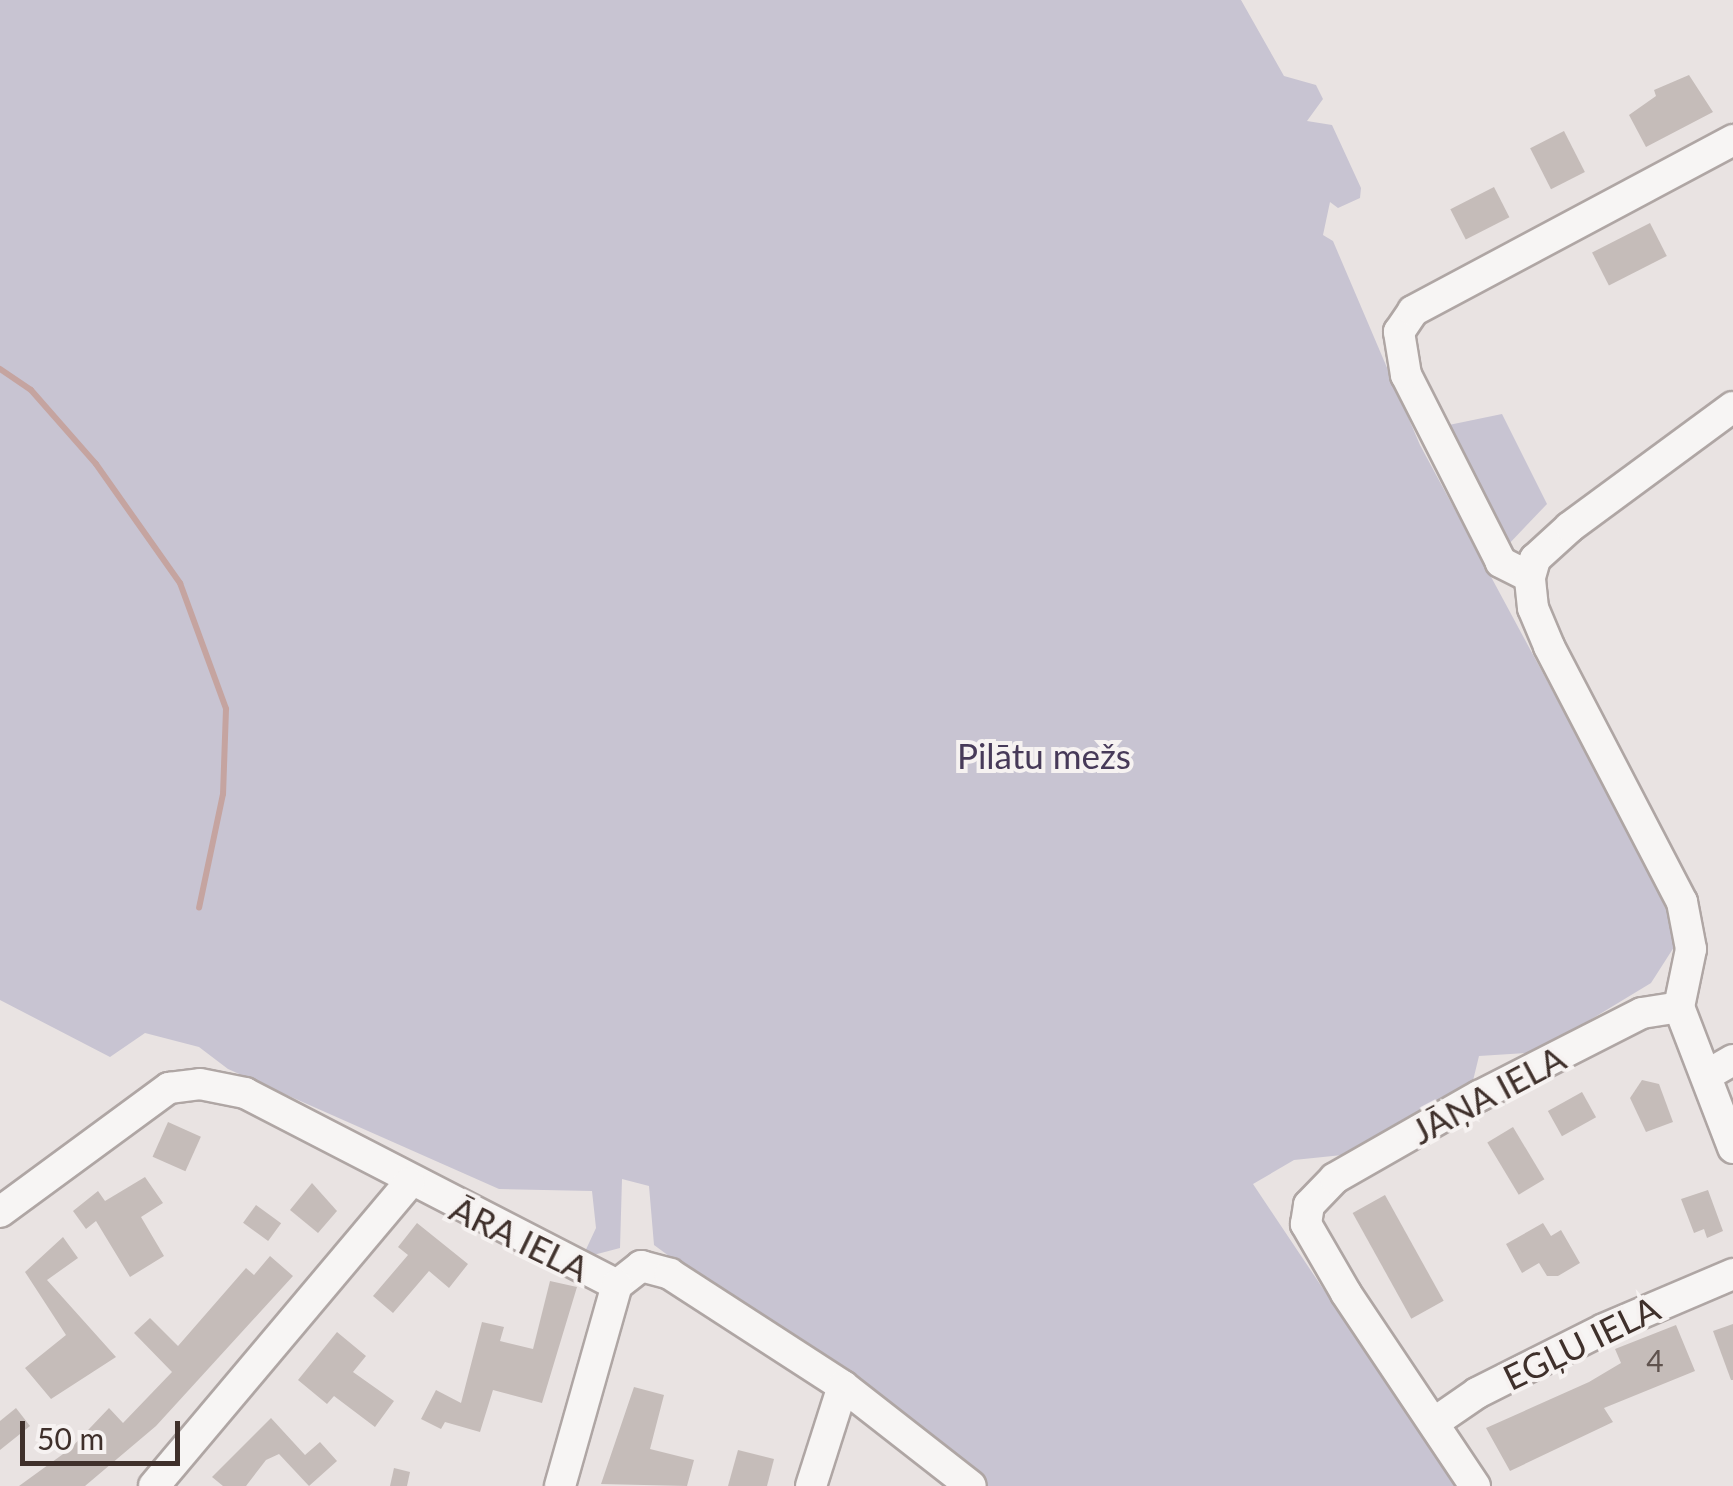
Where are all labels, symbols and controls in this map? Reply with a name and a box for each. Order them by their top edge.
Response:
park label: Pilātu mežs [957,734,1131,776]
street label: JĀŅA IELA [1403,1036,1573,1152]
street label: ĀRA IELA [443,1186,597,1290]
street label: EGĻU IELA [1496,1286,1666,1398]
house number: 4 [1646,1342,1664,1378]
scale bar [25,1401,185,1463]
text: 50 m [37,1420,104,1456]

